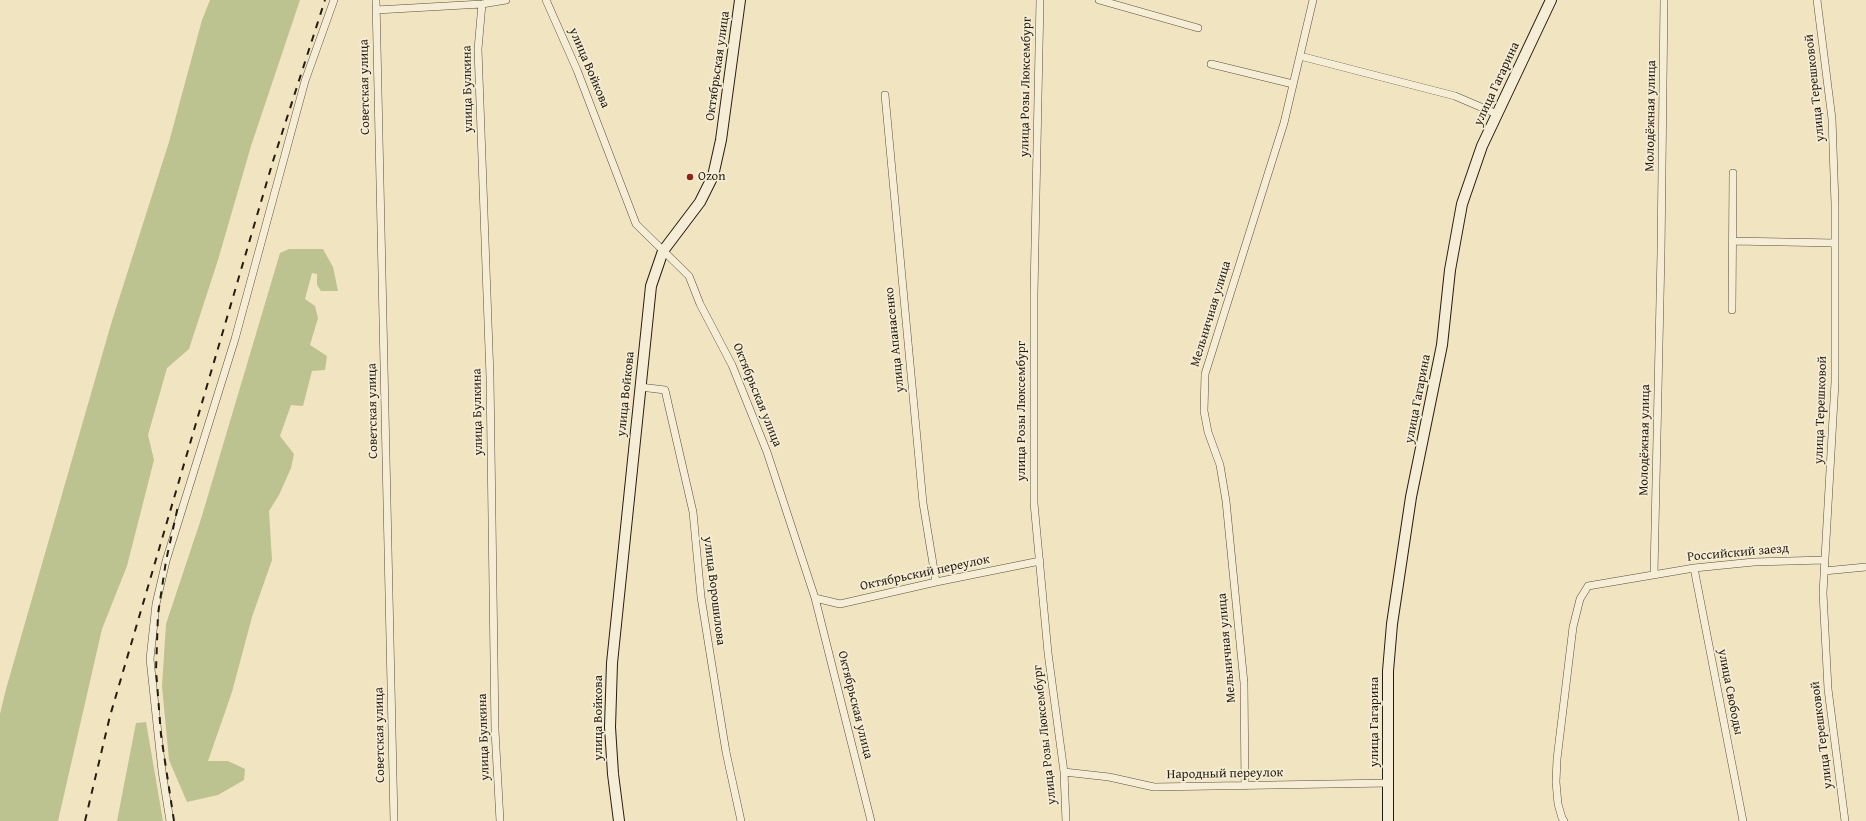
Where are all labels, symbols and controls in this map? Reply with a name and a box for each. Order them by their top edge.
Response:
street label: Октябрьская улица [703,10,733,122]
street label: улица Розы Люксембург [1017,17,1035,157]
street label: улица Войкова [565,26,613,110]
street label: улица Терешковой [1802,33,1828,143]
street label: Советская улица [356,39,374,135]
street label: улица Гагарина [1471,40,1523,128]
street label: улица Булкина [459,45,477,133]
street label: Молодёжная улица [1642,60,1660,172]
place label: Ozon [698,169,726,185]
marker: Ozon [685,172,695,182]
street label: Мельничная улица [1187,259,1235,369]
street label: улица Апанасенко [882,287,908,393]
street label: Октябрьская улица [729,341,785,449]
street label: улица Розы Люксембург [1014,341,1030,481]
street label: улица Войкова [614,351,638,437]
street label: улица Гагарина [1402,353,1434,445]
street label: улица Терешковой [1811,356,1831,464]
street label: Советская улица [364,363,382,459]
street label: улица Булкина [469,368,487,456]
street label: Молодёжная улица [1636,384,1654,496]
street label: улица Ворошилова [700,536,728,646]
street label: Российский заезд [1686,541,1790,565]
street label: Октябрьский переулок [859,552,991,594]
street label: Мельничная улица [1214,592,1240,704]
street label: улица Свободы [1714,648,1746,736]
street label: Октябрьская улица [834,649,876,761]
street label: улица Розы Люксембург [1030,664,1060,806]
street label: улица Войкова [591,675,607,761]
street label: улица Гагарина [1367,677,1383,767]
street label: улица Терешковой [1808,680,1836,790]
street label: Советская улица [371,687,389,783]
street label: улица Булкина [475,693,493,781]
street label: Народный переулок [1167,765,1283,783]

